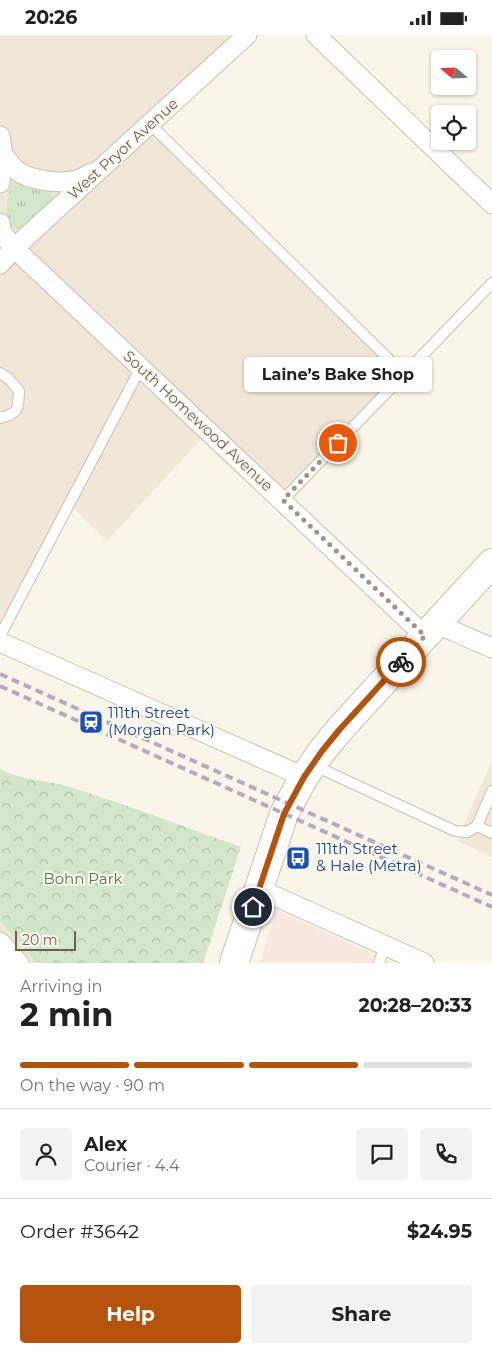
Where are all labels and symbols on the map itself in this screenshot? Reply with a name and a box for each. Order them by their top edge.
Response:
north arrow [431,50,476,95]
street label: West Pryor Avenue [63,94,182,203]
street label: South Homewood Avenue [120,346,277,495]
callout: Laine’s Bake Shop [244,358,432,393]
pin [317,422,359,464]
courier [376,637,426,687]
place label: 111th Street (Morgan Park) [108,703,215,739]
station icon: 111th Street (Morgan Park) [78,709,104,735]
place label: 111th Street & Hale (Metra) [316,839,422,875]
bus stop icon: 111th Street & Hale (Metra) [285,845,311,871]
park label: Bohn Park [43,869,123,888]
pin [232,886,274,928]
scale bar [15,928,76,951]

